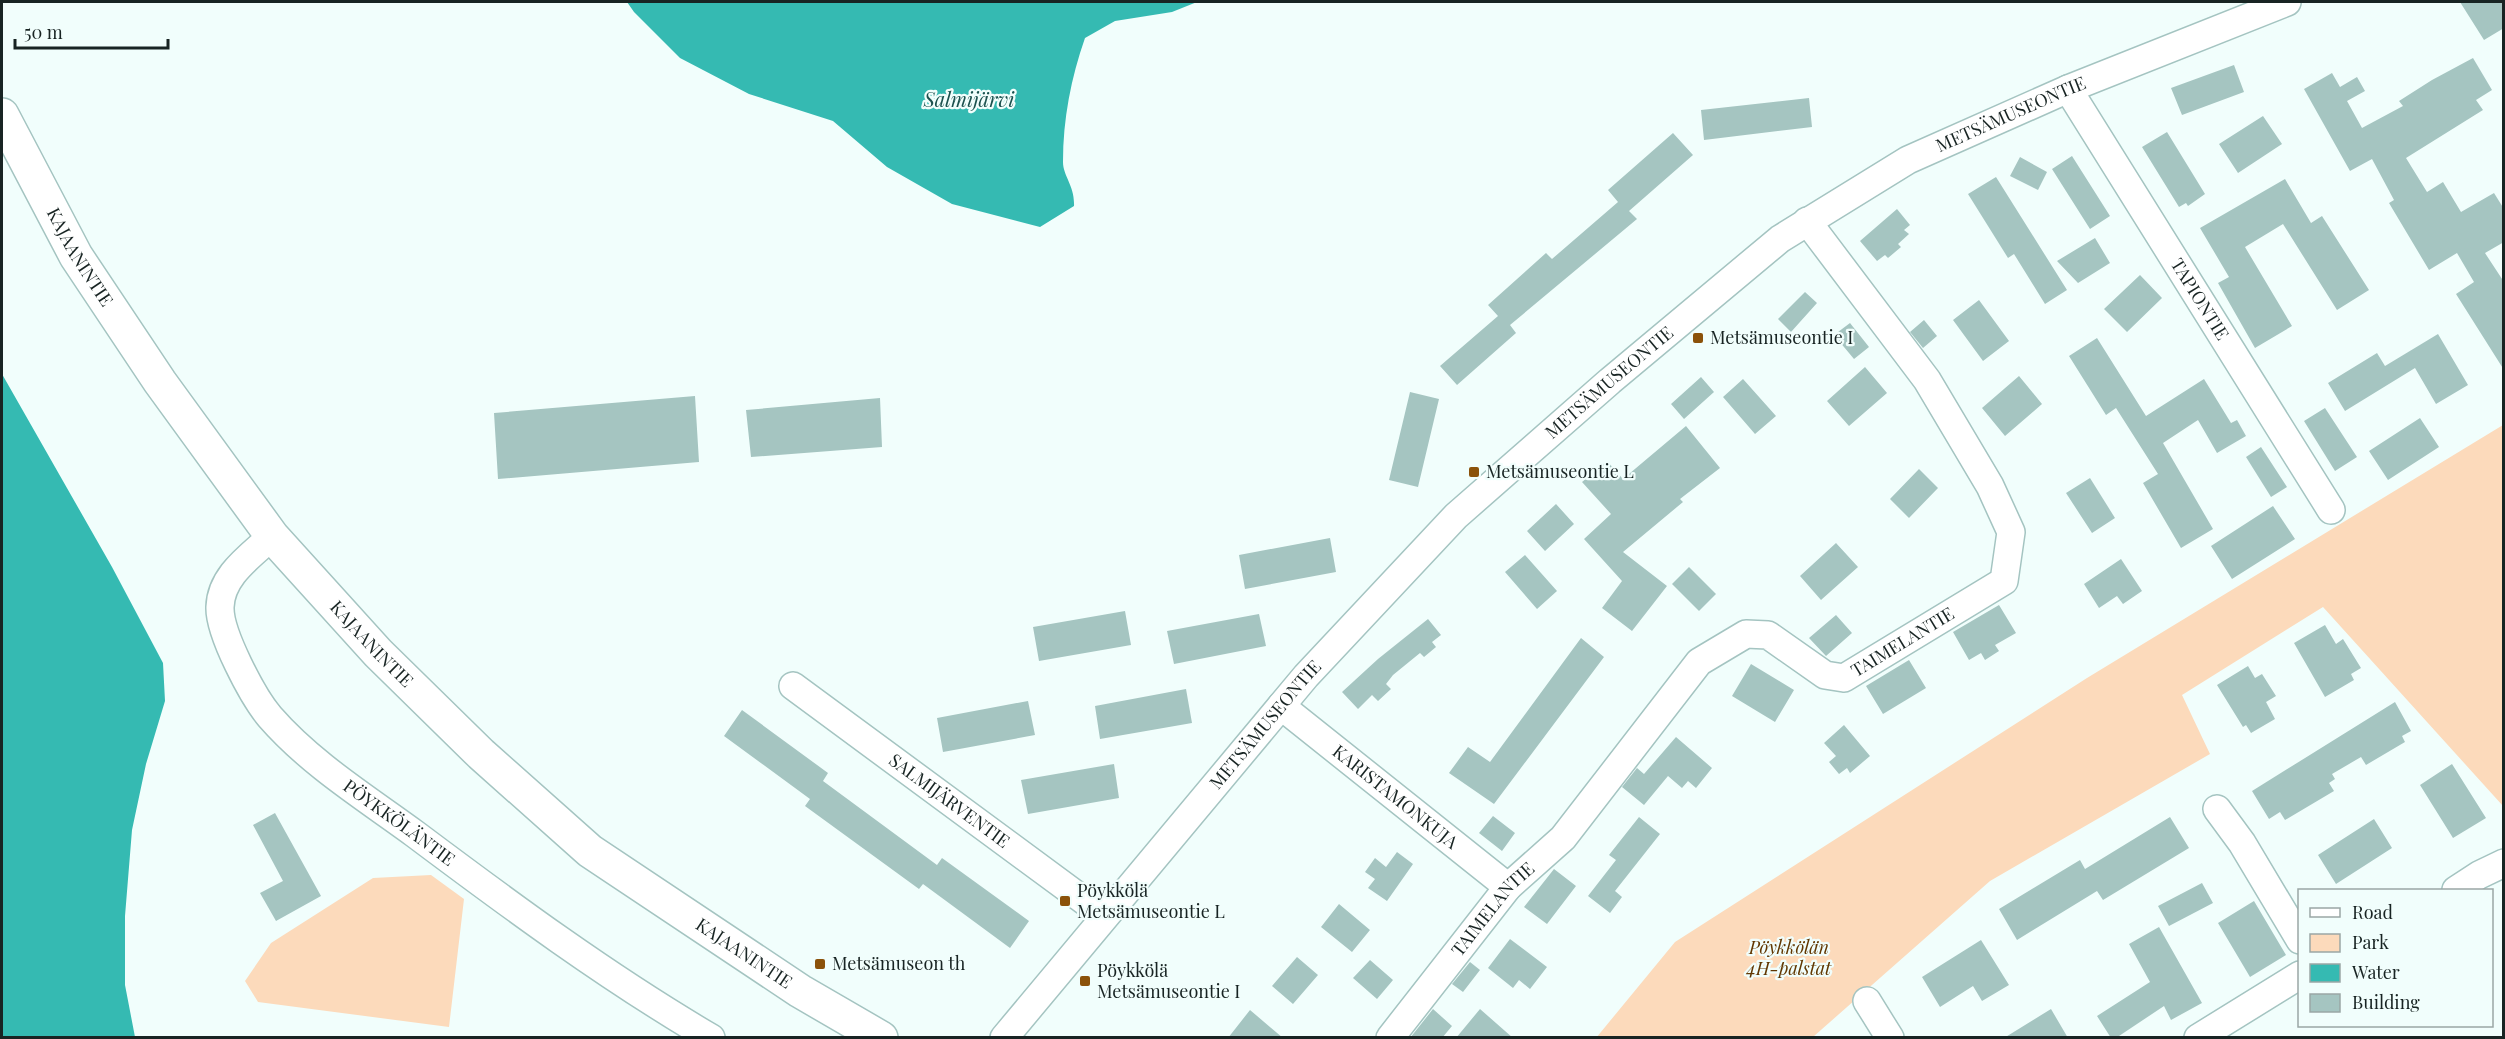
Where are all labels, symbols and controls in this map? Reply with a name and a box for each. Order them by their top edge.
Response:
scale bar [15,12,168,50]
text: 50 m [24,20,63,44]
street label: METSÄMUSEONTIE [1932,70,2089,157]
water label: Salmijärvi [923,85,1015,112]
street label: KAJAANINTIE [42,203,119,311]
street label: TAPIONTIE [2166,253,2235,344]
street label: METSÄMUSEONTIE [1540,320,1678,443]
place label: Metsämuseontie I [1710,325,1853,349]
marker: Metsämuseontie I [1691,331,1705,345]
place label: Metsämuseontie L [1486,459,1634,483]
marker: Metsämuseontie L [1467,465,1481,479]
street label: KAJAANINTIE [325,595,419,692]
street label: TAIMELANTIE [1846,601,1958,682]
street label: METSÄMUSEONTIE [1204,655,1326,794]
street label: KARISTAMONKUJA [1328,739,1464,854]
street label: SALMIJÄRVENTIE [885,748,1015,853]
street label: PÖYKKÖLÄNTIE [339,773,460,871]
street label: TAIMELANTIE [1445,856,1539,961]
place label: Pöykkölä Metsämuseontie L [1077,878,1225,923]
legend [2298,889,2493,1027]
marker: Pöykkölä Metsämuseontie L [1058,894,1072,908]
text: Road [2352,900,2393,924]
street label: KAJAANINTIE [692,912,797,993]
text: Park [2352,930,2389,954]
park label: Pöykkölän 4H-palstat [1746,935,1832,980]
place label: Metsämuseon th [832,951,966,975]
marker: Metsämuseon th [813,957,827,971]
place label: Pöykkölä Metsämuseontie I [1097,958,1240,1003]
text: Water [2351,960,2400,984]
marker: Pöykkölä Metsämuseontie I [1078,974,1092,988]
text: Building [2352,990,2420,1014]

